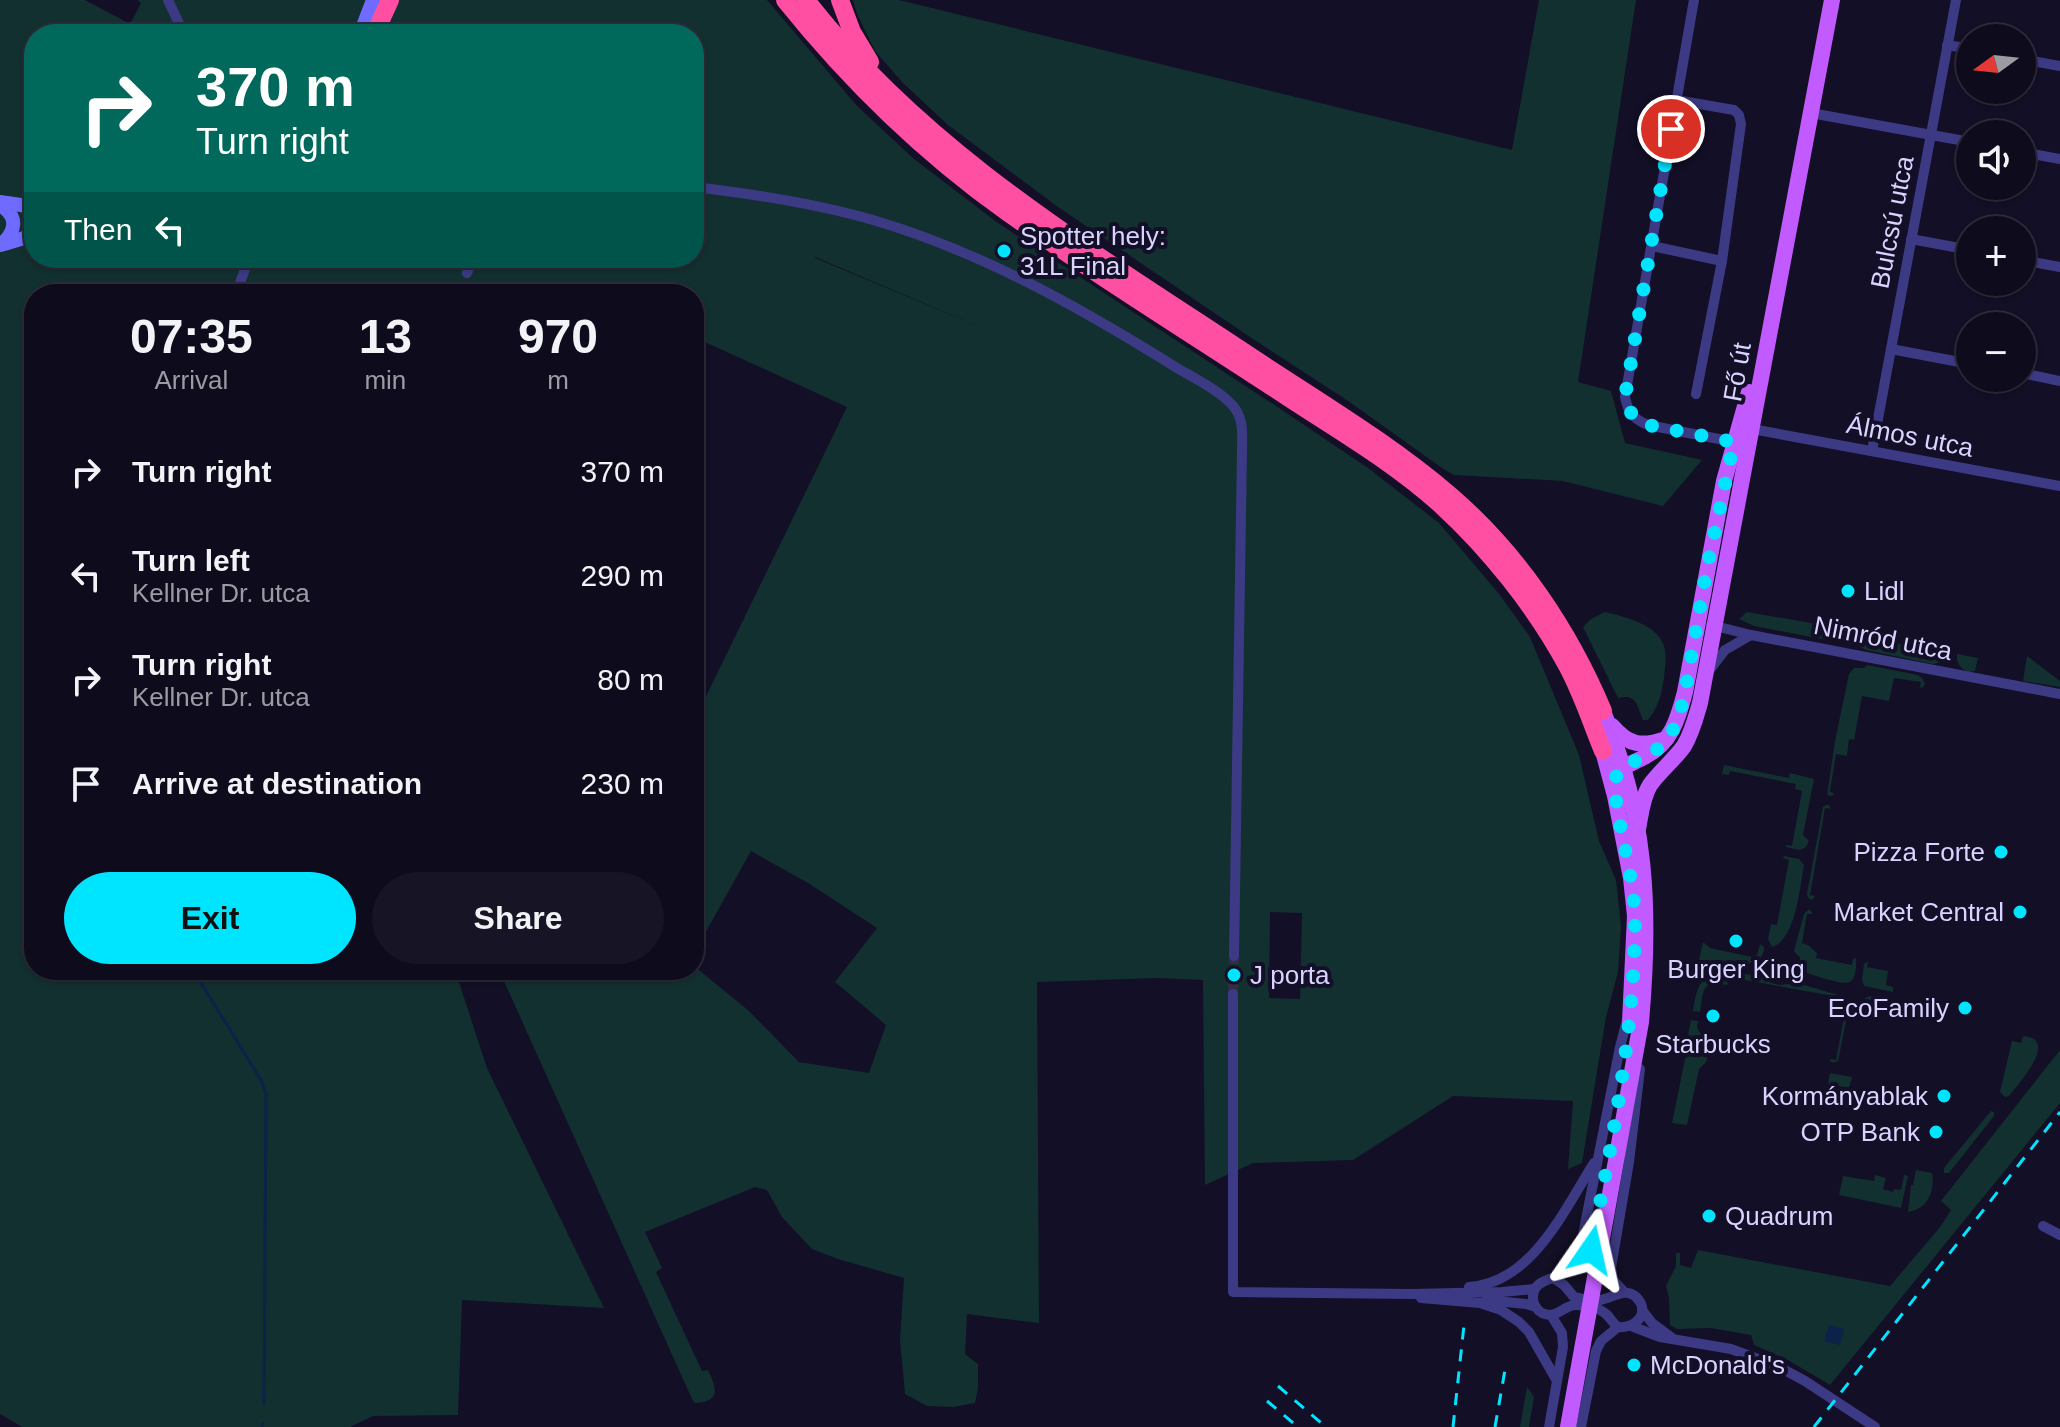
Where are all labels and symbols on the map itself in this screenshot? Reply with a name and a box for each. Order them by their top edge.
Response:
north arrow [1956,24,2036,104]
pin [1637,95,1705,163]
street label: Bulcsú utca [1864,153,1920,291]
place label: Spotter hely: 31L Final [1020,221,1166,281]
marker: Spotter hely: 31L Final [995,242,1013,260]
street label: Fő út [1717,339,1757,404]
street label: Álmos utca [1844,409,1977,463]
place label: Lidl [1864,576,1904,606]
marker: Lidl [1839,582,1857,600]
street label: Nimród utca [1811,610,1955,666]
place label: Pizza Forte [1854,837,1985,867]
marker: Pizza Forte [1992,843,2010,861]
place label: Market Central [1834,897,2004,927]
marker: Market Central [2011,903,2029,921]
marker: Burger King [1727,932,1745,950]
place label: Burger King [1667,954,1805,984]
place label: J porta [1250,960,1330,990]
marker: J porta [1225,966,1243,984]
place label: EcoFamily [1828,993,1949,1023]
marker: EcoFamily [1956,999,1974,1017]
marker: Starbucks [1704,1007,1722,1025]
place label: Starbucks [1655,1029,1771,1059]
place label: Kormányablak [1762,1081,1929,1111]
marker: Kormányablak [1935,1087,1953,1105]
place label: OTP Bank [1801,1117,1921,1147]
marker: OTP Bank [1927,1123,1945,1141]
place label: Quadrum [1725,1201,1833,1231]
marker: Quadrum [1700,1207,1718,1225]
position arrow [1549,1208,1633,1292]
place label: McDonald's [1650,1350,1785,1380]
marker: McDonald's [1625,1356,1643,1374]

